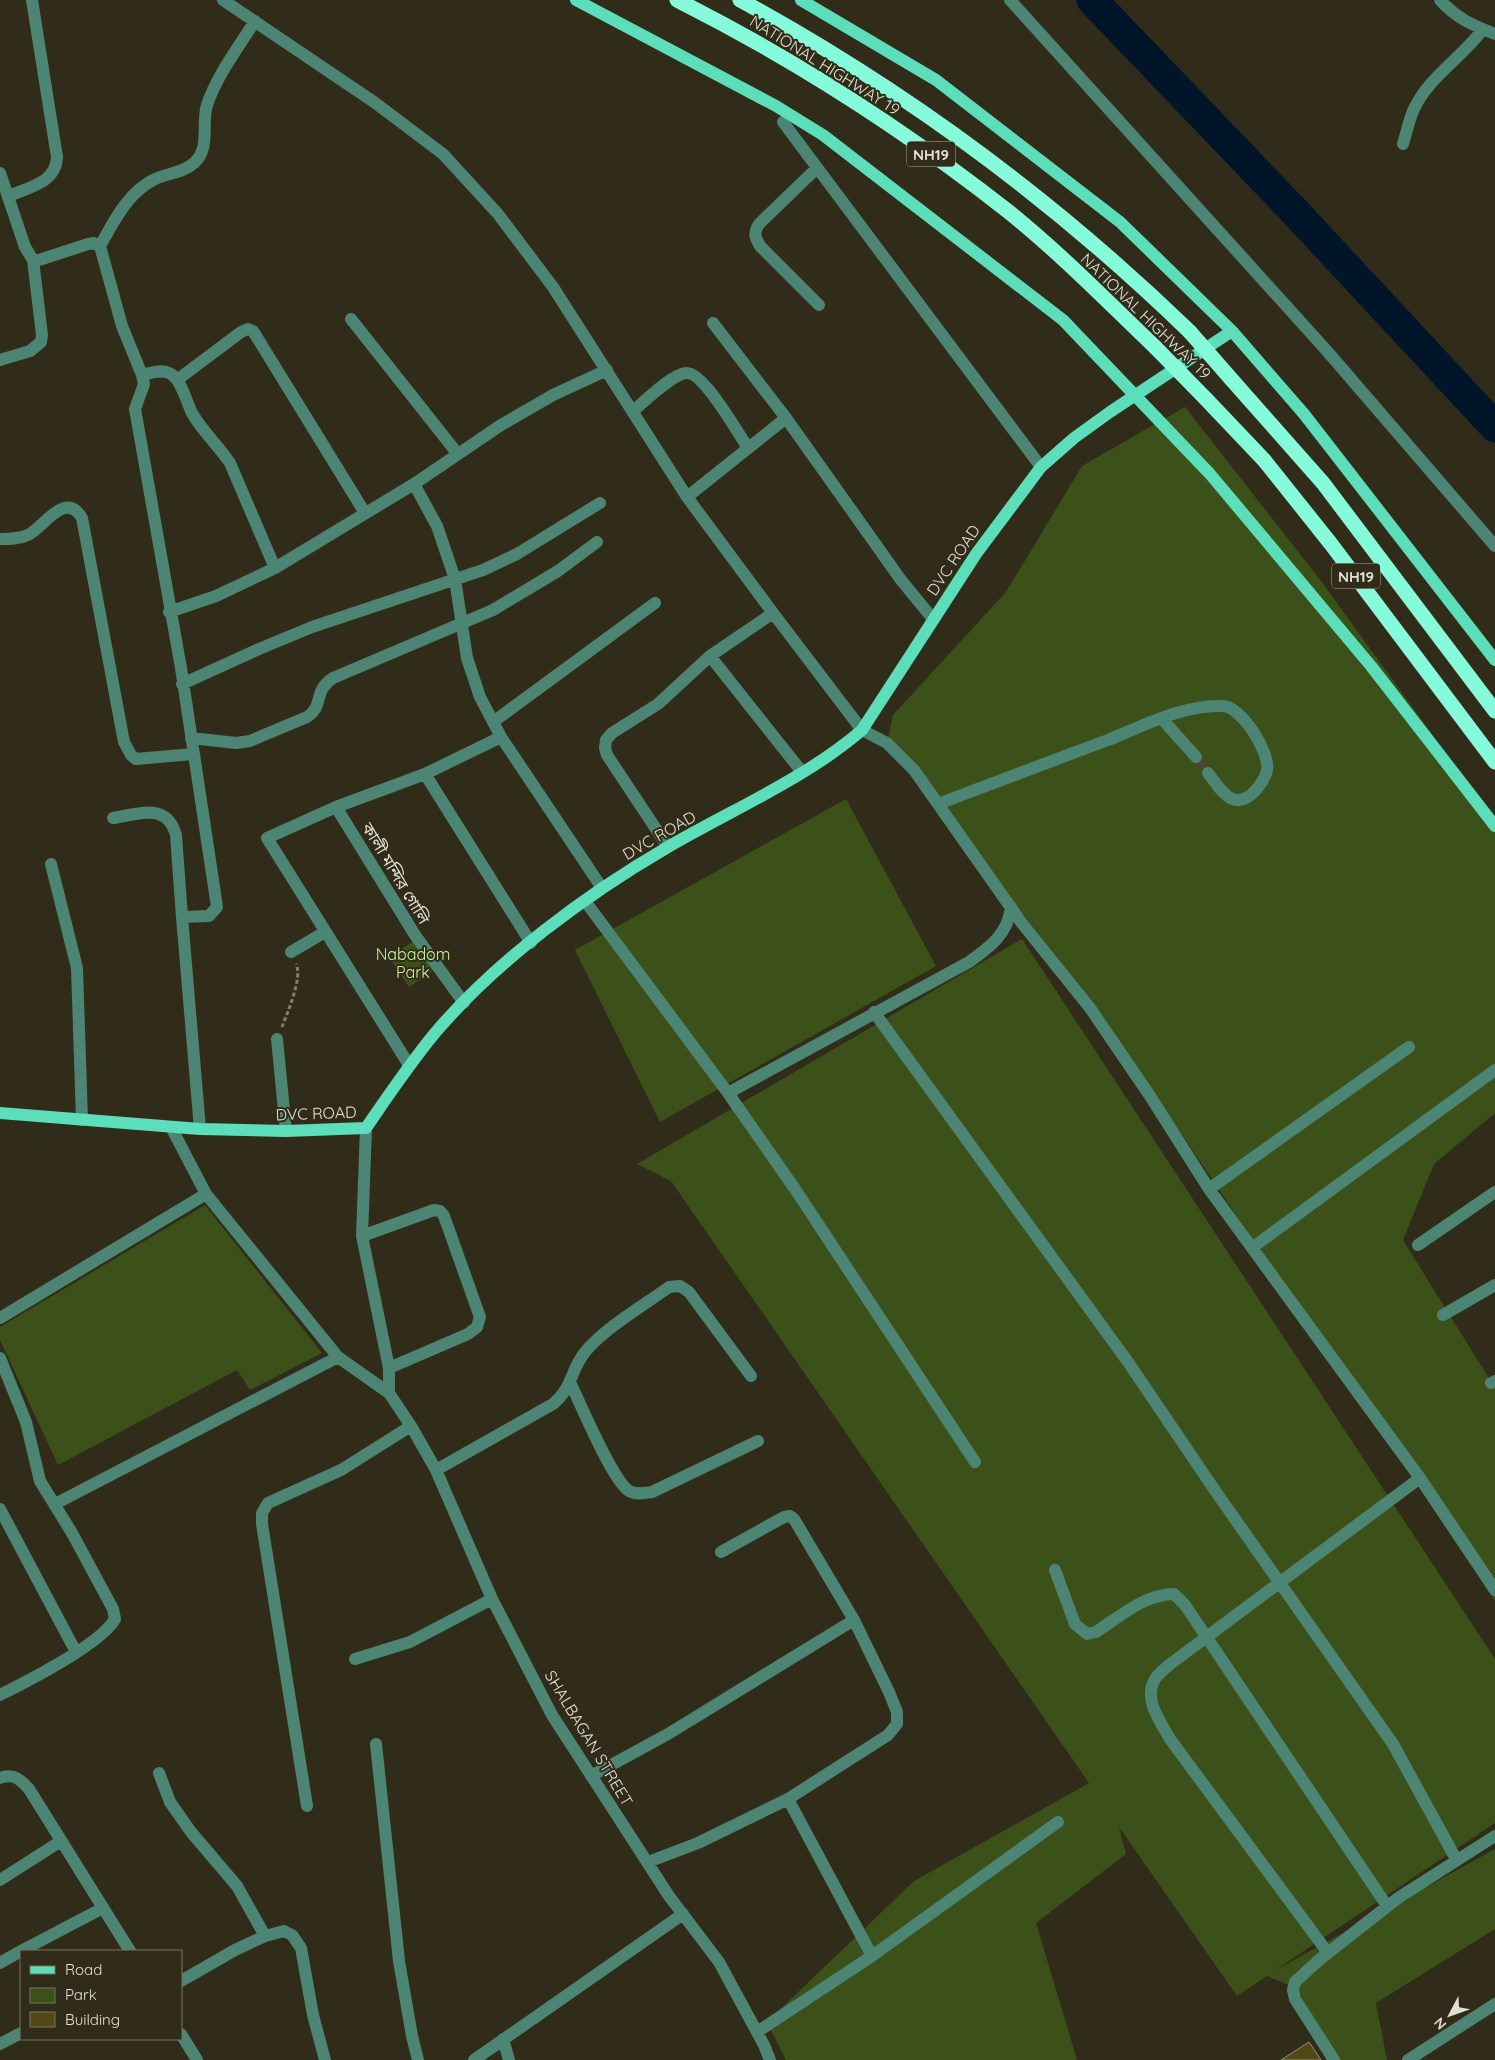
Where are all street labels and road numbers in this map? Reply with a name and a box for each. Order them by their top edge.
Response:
street label: NATIONAL HIGHWAY 19 [746,11,904,119]
road number: NH19 [907,142,955,166]
street label: NATIONAL HIGHWAY 19 [1077,249,1215,383]
street label: DVC ROAD [922,521,984,599]
road number: NH19 [1332,564,1380,588]
street label: DVC ROAD [619,806,699,864]
street label: কালী মন্দির গোলি [357,818,434,928]
street label: DVC ROAD [275,1102,357,1124]
street label: SHALBAGAN STREET [541,1667,638,1810]

